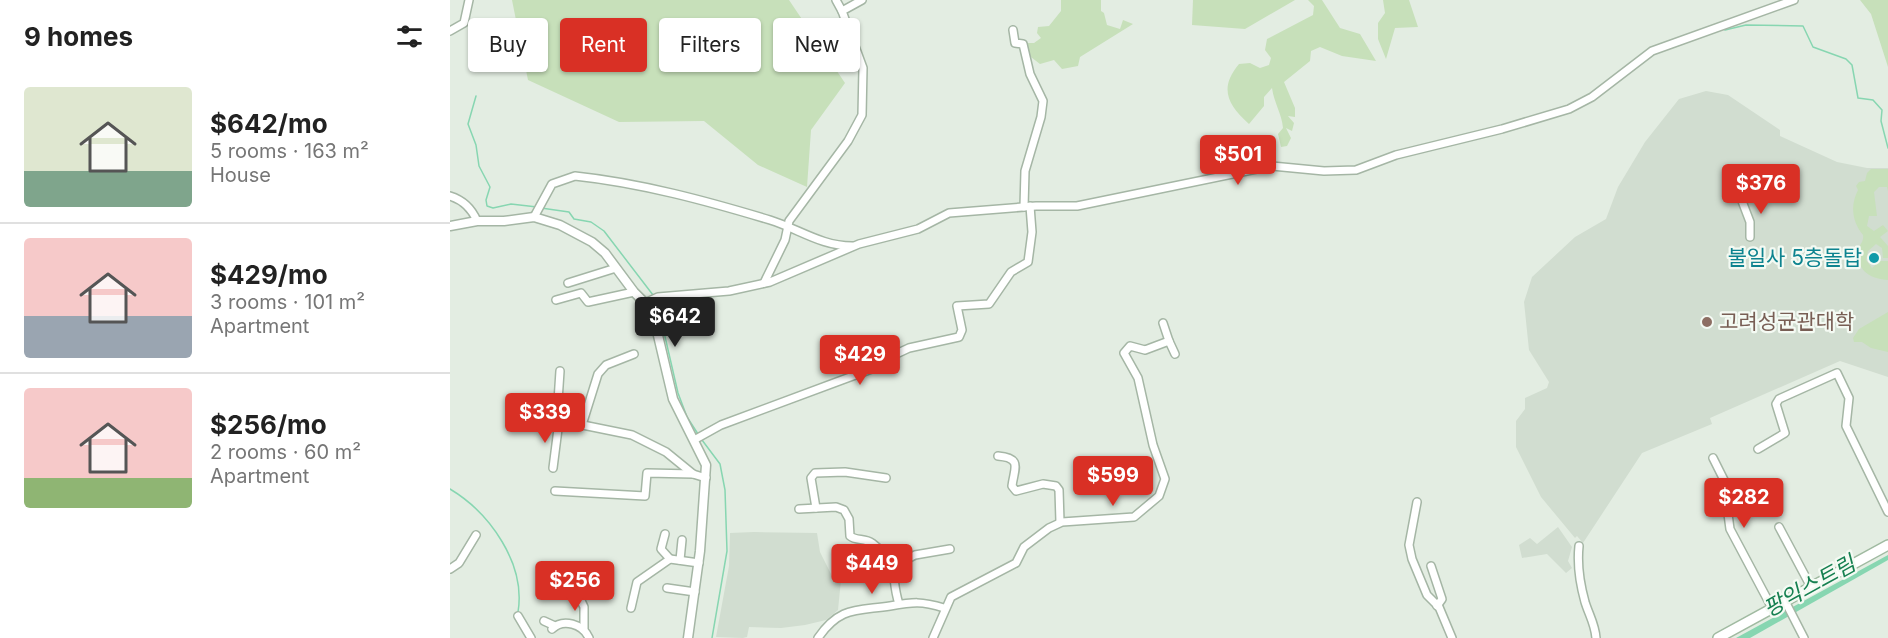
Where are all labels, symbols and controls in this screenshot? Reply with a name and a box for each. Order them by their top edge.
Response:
chip: Buy [468,18,548,72]
chip: Rent [560,18,647,72]
chip: Filters [659,18,761,72]
chip: New [773,18,860,72]
icon: filters [393,20,426,53]
text: 9 homes [24,21,133,52]
text: $642/mo [210,108,328,139]
icon: home [72,111,144,183]
pin: $501 [1202,135,1274,186]
text: 5 rooms · 163 m² [210,139,369,163]
text: $501 [1214,142,1262,166]
text: House [210,163,271,187]
pin: $376 [1725,164,1797,215]
text: $376 [1736,171,1786,195]
place label: 불일사 5층돌탑 [1727,245,1862,270]
marker: 불일사 5층돌탑 [1867,251,1881,265]
text: $429/mo [210,259,328,290]
icon: home [72,262,144,334]
text: 3 rooms · 101 m² [210,290,365,314]
pin: $642 [639,297,711,348]
text: $642 [649,304,701,328]
place label: 고려성균관대학 [1719,309,1854,334]
text: Apartment [210,314,309,338]
marker: 고려성균관대학 [1700,315,1714,329]
pin: $429 [824,335,896,386]
text: $429 [834,342,886,366]
pin: $339 [509,393,581,444]
text: $339 [519,400,571,424]
text: $256/mo [210,409,327,440]
icon: home [72,412,144,484]
text: 2 rooms · 60 m² [210,440,361,464]
pin: $599 [1077,456,1149,507]
text: $599 [1087,463,1139,487]
text: Apartment [210,464,309,488]
pin: $282 [1708,478,1780,529]
text: $282 [1718,485,1770,509]
pin: $449 [836,544,908,595]
water label: 팡익스트림 [1758,549,1861,622]
text: $449 [845,551,899,575]
pin: $256 [539,561,611,612]
text: $256 [549,568,601,592]

